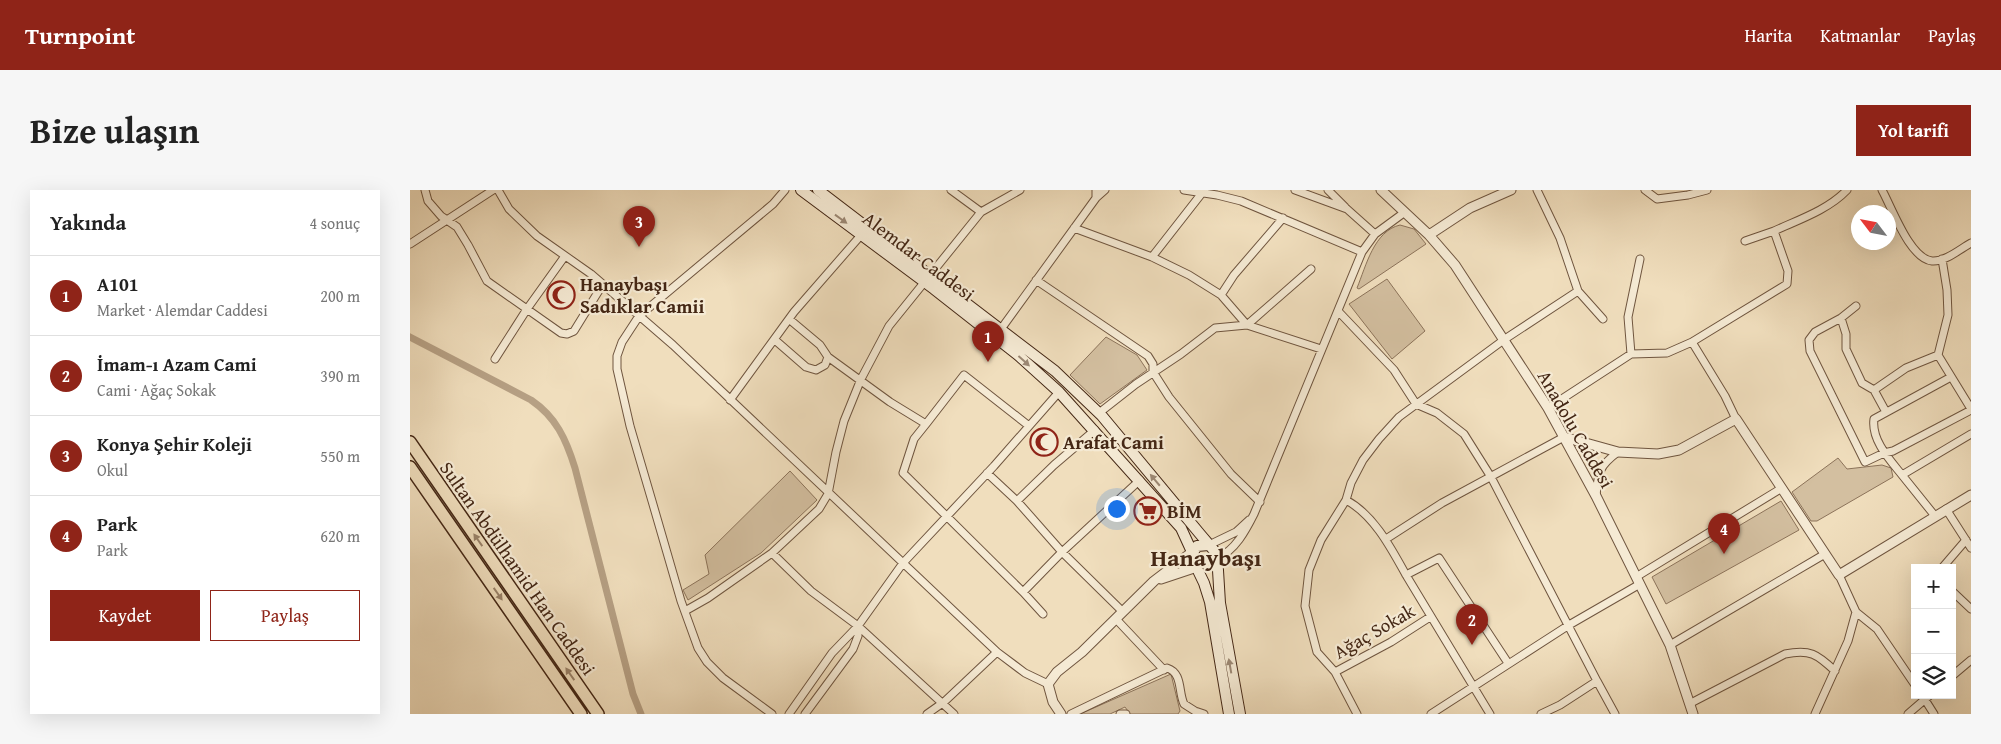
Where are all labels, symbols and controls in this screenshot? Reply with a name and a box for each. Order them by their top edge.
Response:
text: Turnpoint [25,18,135,53]
text: Harita [1745,22,1792,49]
text: Katmanlar [1820,22,1900,49]
text: Paylaş [1928,22,1976,49]
text: Bize ulaşın [30,105,200,156]
button: Yol tarifi [1856,105,1971,156]
street label: Alemdar Caddesi [857,205,981,307]
north arrow [1851,205,1896,250]
pin: 3 [623,206,655,247]
text: Yakında [50,207,126,238]
text: 4 sonuç [310,211,360,235]
one-way arrow [834,214,848,224]
text: A101 [97,270,139,298]
place label: Hanaybaşı Sadıklar Camii [580,270,705,320]
mosque icon: Hanaybaşı Sadıklar Camii [546,280,576,310]
text: 1 [62,284,70,308]
text: 200 m [320,284,360,308]
text: Market · Alemdar Caddesi [97,298,268,322]
pin: 1 [972,321,1004,362]
text: İmam-ı Azam Cami [97,350,257,378]
one-way arrow [1018,355,1030,367]
text: 2 [62,364,70,388]
text: 390 m [320,364,360,388]
street label: Anadolu Caddesi [1531,365,1621,493]
text: Cami · Ağaç Sokak [97,378,216,402]
mosque icon: Arafat Cami [1029,427,1059,457]
place label: Arafat Cami [1063,428,1164,456]
text: Konya Şehir Koleji [97,430,252,458]
text: 3 [62,444,70,468]
text: 550 m [320,444,360,468]
street label: Sultan Abdülhamid Han Caddesi [433,455,603,681]
text: Okul [97,458,128,482]
one-way arrow [1150,474,1161,487]
your location [1104,496,1130,522]
supermarket icon: BİM [1133,496,1163,526]
place label: BİM [1167,497,1201,525]
text: Park [97,510,137,538]
pin: 4 [1708,513,1740,554]
text: 4 [62,524,70,548]
text: 620 m [320,524,360,548]
one-way arrow [473,533,483,547]
text: Park [97,538,128,562]
district label: Hanaybaşı [1151,540,1261,575]
map controls [1911,564,1956,699]
button: + [1911,564,1956,609]
one-way arrow [493,587,503,600]
button: Kaydet [50,590,200,641]
button: Paylaş [210,590,360,641]
street label: Ağaç Sokak [1328,596,1420,666]
pin: 2 [1456,604,1488,645]
button: − [1911,609,1956,654]
button: layers [1911,654,1956,699]
one-way arrow [1226,658,1234,674]
one-way arrow [565,667,575,681]

